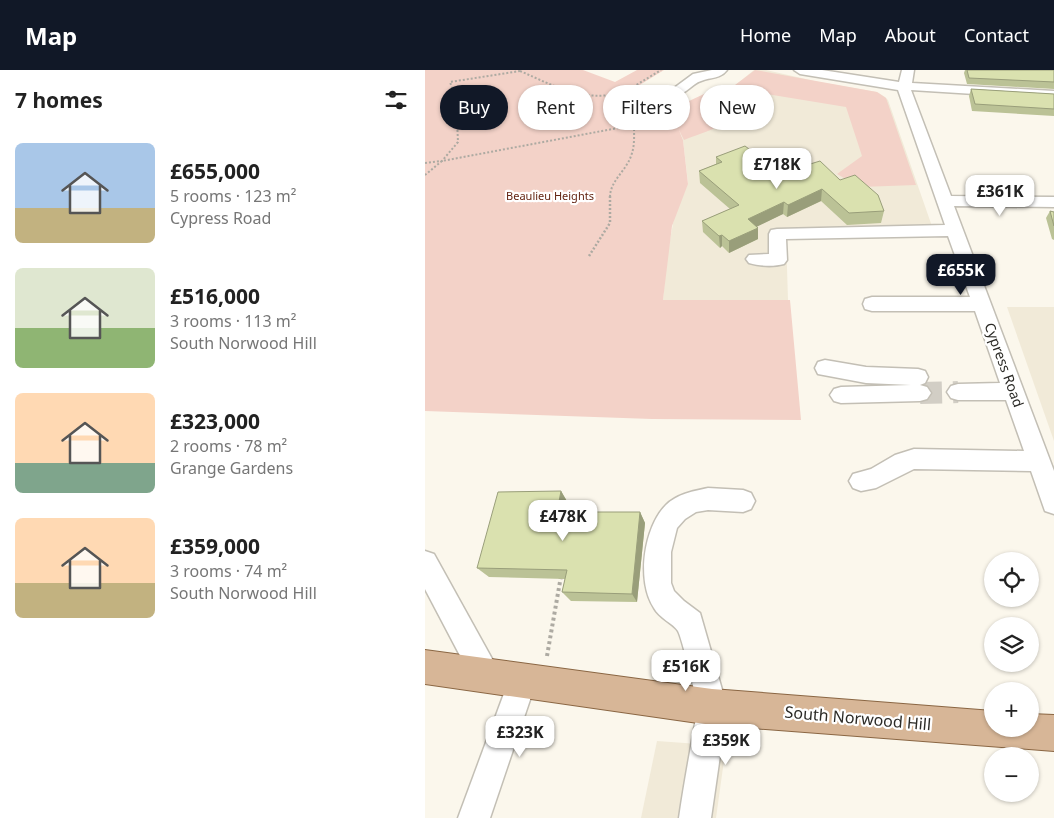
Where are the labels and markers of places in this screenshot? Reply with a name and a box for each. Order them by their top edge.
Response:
pin: £718K [742,148,812,190]
pin: £361K [965,174,1035,217]
pin: £655K [926,254,996,296]
pin: £478K [528,500,598,542]
pin: £516K [651,650,721,692]
pin: £323K [485,716,555,758]
pin: £359K [691,724,761,766]

